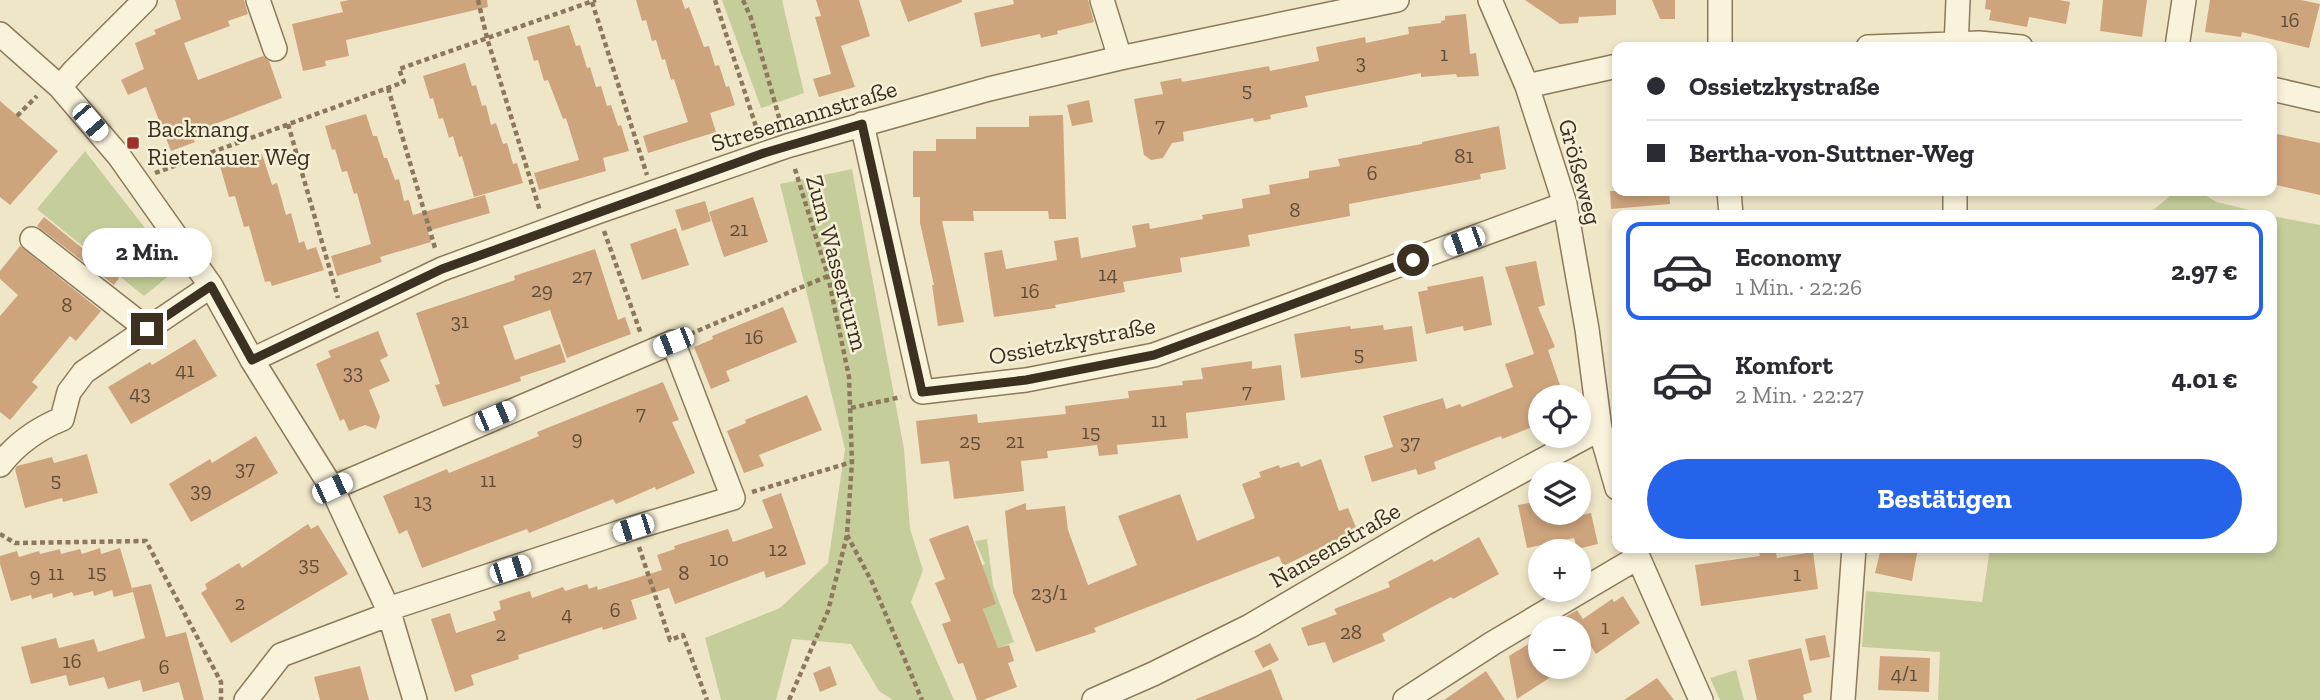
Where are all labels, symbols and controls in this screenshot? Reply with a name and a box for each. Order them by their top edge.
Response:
house number: 16 [2280,7,2300,32]
house number: 1 [1440,41,1448,66]
house number: 3 [1356,49,1366,74]
text: Ossietzkystraße [1689,70,1880,102]
street label: Stresemannstraße [707,73,900,158]
house number: 5 [1242,77,1252,102]
car [69,99,112,145]
house number: 7 [1155,112,1165,137]
place label: Backnang Rietenauer Weg [147,114,310,171]
street label: Größeweg [1552,116,1608,228]
marker: Backnang Rietenauer Weg [125,135,141,151]
text: Bertha-von-Suttner-Weg [1689,137,1974,169]
house number: 81 [1454,143,1474,168]
house number: 6 [1366,160,1378,185]
street label: Zum Wasserturm [800,172,875,354]
house number: 8 [1289,197,1301,222]
house number: 21 [730,216,748,241]
car [1441,224,1488,258]
callout: 2 Min. [82,228,212,276]
text: 2 Min. [116,238,178,266]
icon: car [1651,240,1714,303]
text: Economy [1735,241,1841,273]
route start [1397,244,1429,276]
text: 2.97 € [2171,255,2238,287]
house number: 14 [1098,261,1118,286]
house number: 27 [572,263,592,288]
text: 1 Min. · 22:26 [1735,273,1862,301]
house number: 29 [531,277,553,302]
house number: 16 [1020,278,1040,303]
house number: 8 [61,292,73,317]
house number: 31 [451,308,469,333]
street label: Ossietzkystraße [986,310,1158,371]
route end [131,313,163,345]
car [650,324,697,360]
house number: 16 [744,324,764,349]
house number: 5 [1354,341,1364,366]
icon: car [1651,348,1714,411]
text: Komfort [1735,349,1833,381]
house number: 41 [175,357,195,382]
house number: 33 [343,359,363,384]
text: 4.01 € [2172,363,2238,395]
house number: 7 [1242,378,1252,403]
house number: 43 [129,380,151,405]
text: 2 Min. · 22:27 [1735,381,1864,409]
map controls [1528,385,1591,679]
button: locate [1528,385,1591,448]
car [472,398,519,434]
house number: 7 [636,400,646,425]
house number: 11 [1151,407,1167,432]
house number: 15 [1082,419,1100,444]
house number: 9 [571,425,583,450]
house number: 25 [959,428,981,453]
house number: 21 [1006,428,1024,453]
house number: 37 [1400,429,1420,454]
house number: 37 [235,455,255,480]
button: Bestätigen [1647,459,2242,539]
button: layers [1528,462,1591,525]
house number: 5 [51,467,61,492]
house number: 11 [480,467,496,492]
car [309,470,356,506]
house number: 39 [190,477,212,502]
house number: 13 [414,488,432,513]
street label: Nansenstraße [1264,495,1405,594]
car [610,512,657,544]
house number: 12 [769,536,787,561]
button: + [1528,539,1591,602]
house number: 10 [709,546,729,571]
house number: 35 [298,551,320,576]
car [487,553,534,585]
house number: 15 [88,559,106,584]
house number: 11 [48,560,64,585]
house number: 8 [678,560,690,585]
house number: 1 [1793,561,1801,586]
house number: 9 [29,562,41,587]
house number: 23/1 [1031,580,1067,605]
house number: 2 [235,590,245,615]
house number: 6 [609,597,621,622]
house number: 4 [561,601,573,626]
house number: 1 [1601,614,1609,639]
button: − [1528,616,1591,679]
house number: 28 [1340,619,1362,644]
house number: 2 [496,621,506,646]
house number: 16 [62,648,82,673]
house number: 6 [158,654,170,679]
house number: 4/1 [1891,661,1917,686]

